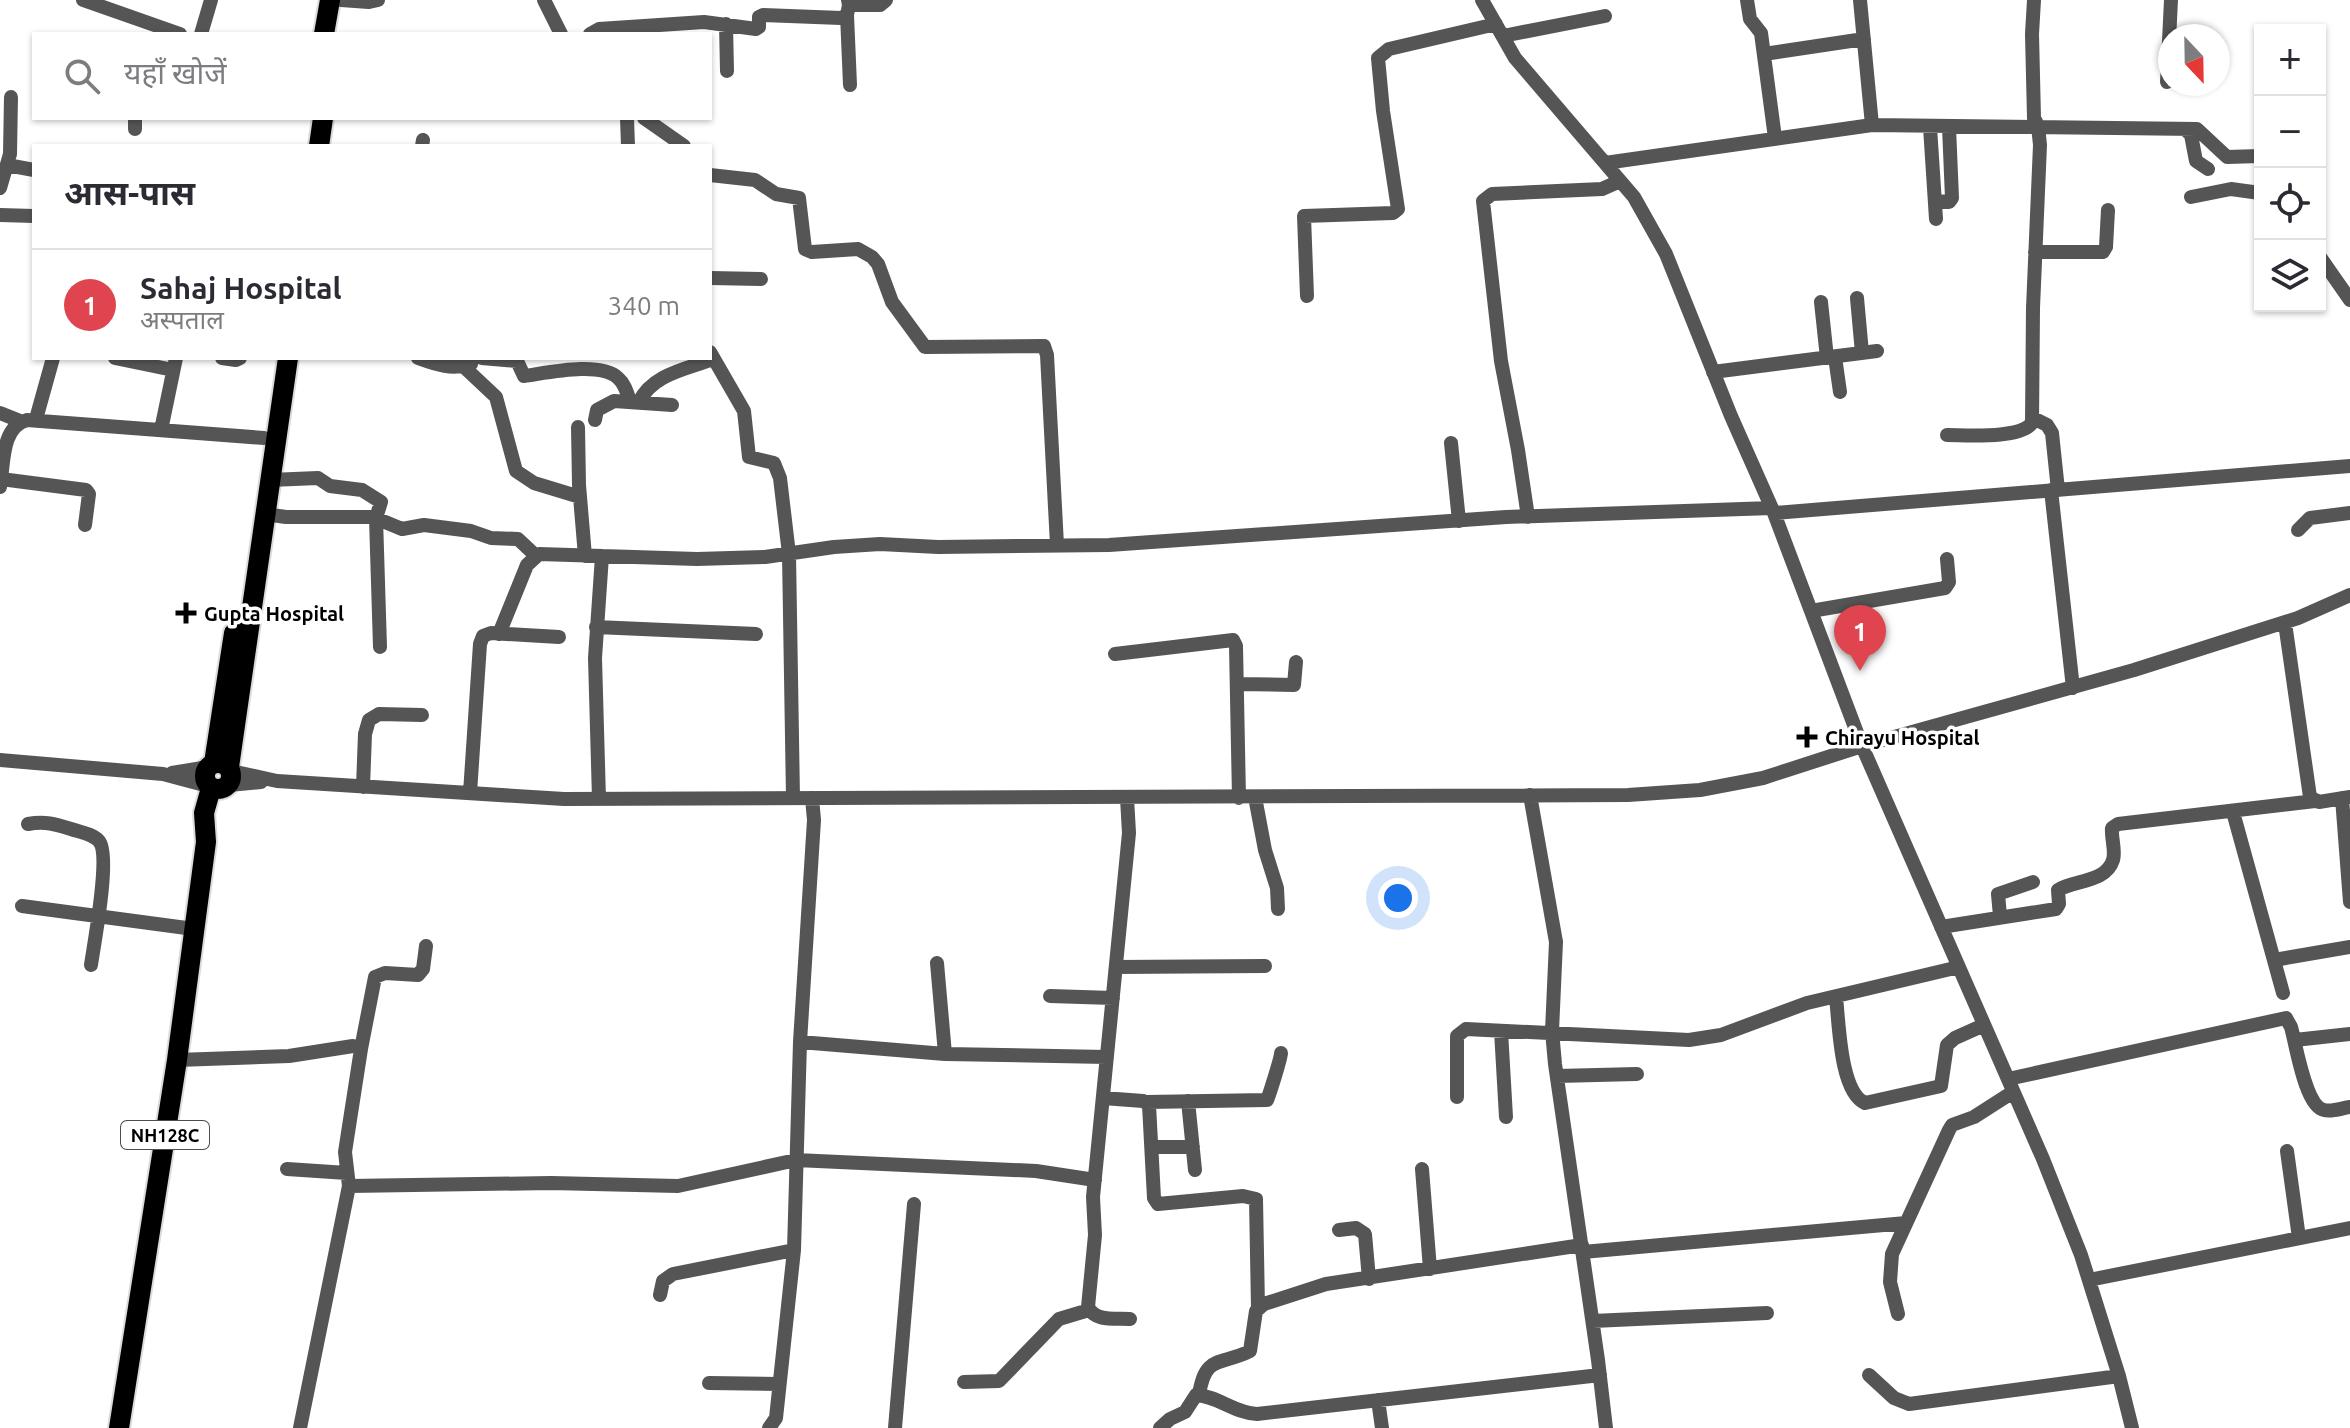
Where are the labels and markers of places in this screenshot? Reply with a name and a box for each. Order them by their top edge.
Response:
marker: Gupta Hospital [175,602,197,624]
place label: Gupta Hospital [204,602,344,625]
pin: 1 [1834,605,1886,671]
marker: Chirayu Hospital [1796,726,1818,748]
place label: Chirayu Hospital [1825,726,1980,749]

